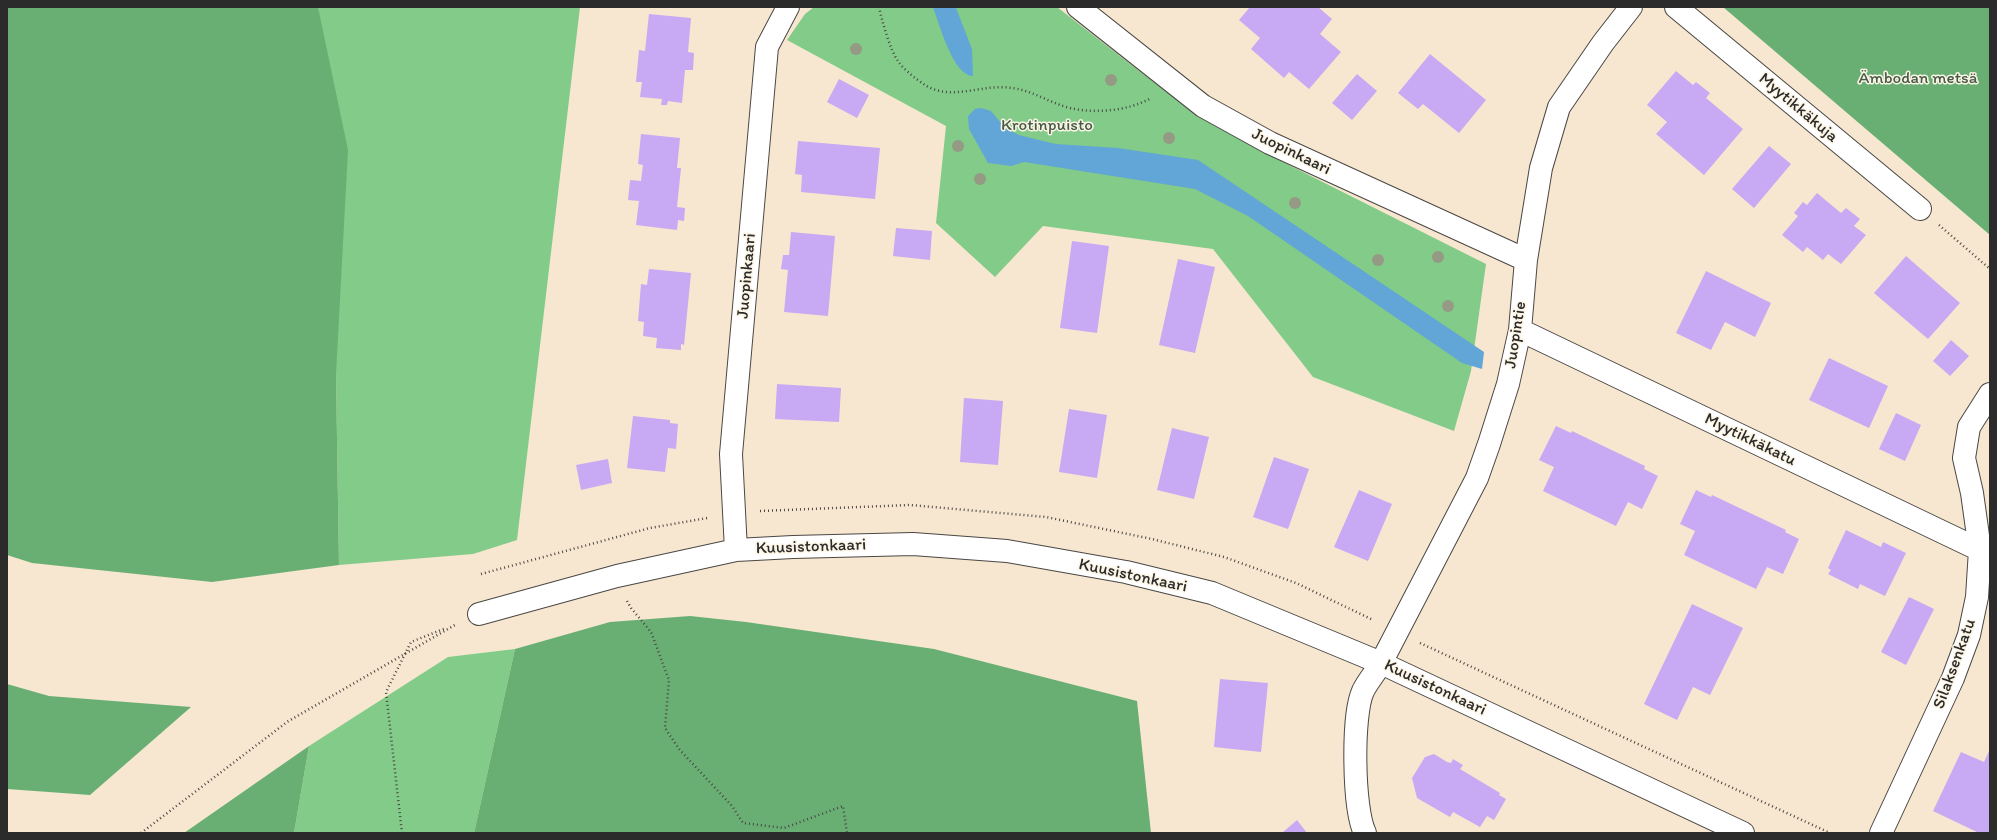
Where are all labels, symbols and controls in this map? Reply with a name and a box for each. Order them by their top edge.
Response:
street label: Myytikkäkuja [1754,69,1842,147]
park label: Ämbodan metsä [1858,69,1978,89]
park label: Krotinpuisto [1001,116,1093,136]
street label: Juopinkaari [1248,124,1334,180]
street label: Juopinkaari [733,232,761,320]
street label: Juopintie [1501,300,1531,370]
street label: Myytikkäkatu [1701,409,1799,471]
street label: Kuusistonkaari [755,535,867,559]
street label: Kuusistonkaari [1077,555,1189,597]
street label: Silaksenkatu [1929,616,1981,712]
street label: Kuusistonkaari [1381,655,1489,721]

